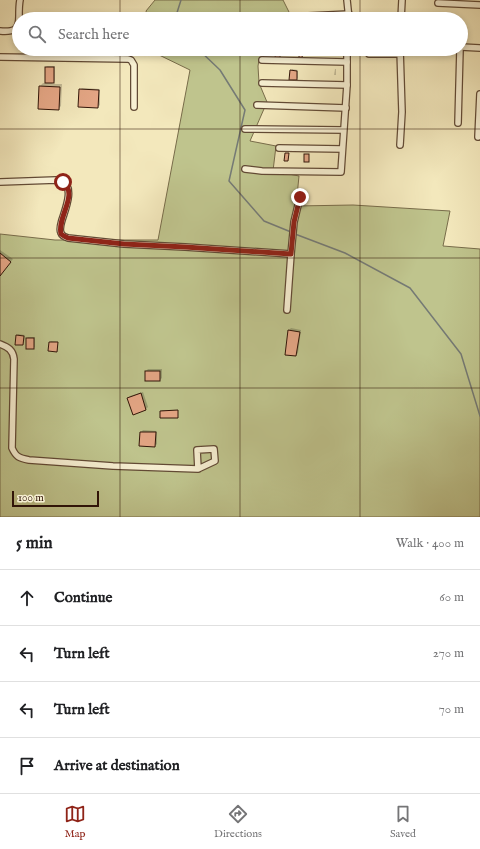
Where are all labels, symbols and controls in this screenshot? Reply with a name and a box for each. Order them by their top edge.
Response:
search box [12,12,468,56]
icon: search [26,23,48,45]
text: Search here [58,25,129,44]
route start [54,173,72,191]
route end [291,188,309,206]
scale bar [12,489,99,508]
text: 100 m [18,491,44,505]
text: 5 min [16,533,53,554]
text: Walk · 400 m [396,535,464,552]
icon: ahead [16,587,38,609]
text: Continue [54,588,112,607]
text: 60 m [439,589,464,606]
icon: left [16,643,38,665]
text: Turn left [54,644,110,663]
text: 270 m [433,645,464,662]
icon: left [16,699,38,721]
text: Turn left [54,700,110,719]
text: 70 m [439,701,464,718]
icon: arrive [16,755,38,777]
text: Arrive at destination [54,756,180,775]
tab: Map [64,803,86,841]
tab: Directions [214,803,262,841]
tab: Saved [390,803,416,841]

